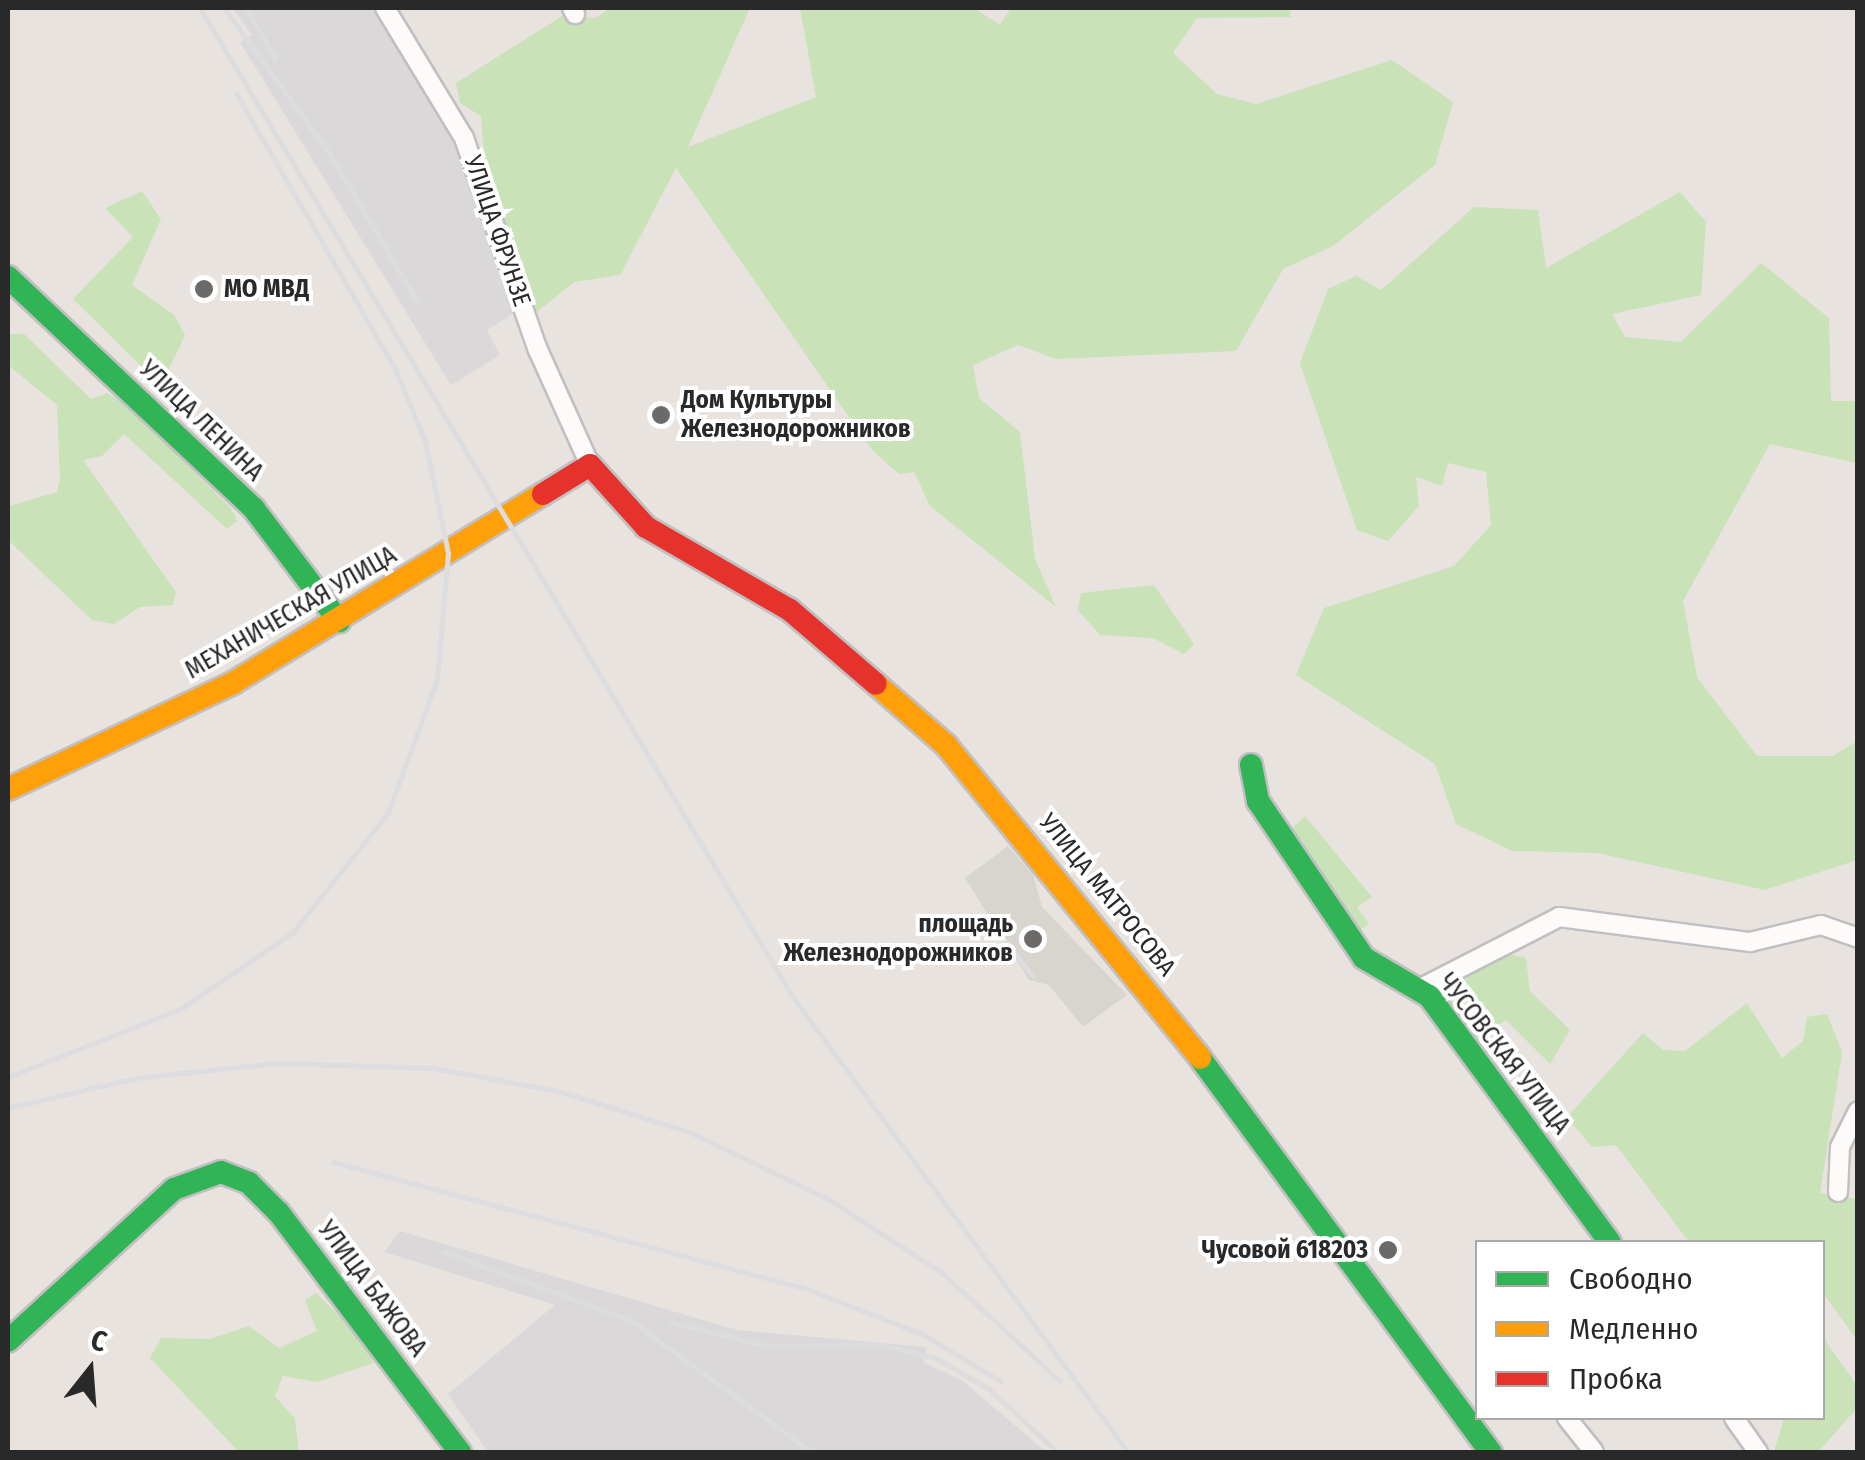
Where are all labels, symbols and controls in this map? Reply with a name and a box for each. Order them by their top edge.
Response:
street label: УЛИЦА ФРУНЗЕ [457,152,537,310]
place label: МО МВД [224,274,309,304]
marker: МО МВД [193,278,215,300]
street label: УЛИЦА ЛЕНИНА [133,354,269,488]
place label: Дом Культуры Железнодорожников [681,386,911,445]
marker: Дом Культуры Железнодорожников [650,404,672,426]
street label: МЕХАНИЧЕСКАЯ УЛИЦА [180,540,402,686]
street label: УЛИЦА МАТРОСОВА [1032,808,1182,982]
place label: площадь Железнодорожников [783,910,1013,969]
marker: площадь Железнодорожников [1022,928,1044,950]
street label: ЧУСОВСКАЯ УЛИЦА [1432,968,1576,1140]
street label: УЛИЦА БАЖОВА [311,1215,433,1363]
place label: Чусовой 618203 [1202,1235,1368,1265]
marker: Чусовой 618203 [1377,1239,1399,1261]
legend [1475,1240,1825,1420]
text: Свободно [1569,1261,1692,1297]
text: Медленно [1569,1311,1698,1347]
north arrow [40,1320,140,1420]
text: С [87,1323,111,1359]
text: Пробка [1569,1361,1663,1397]

